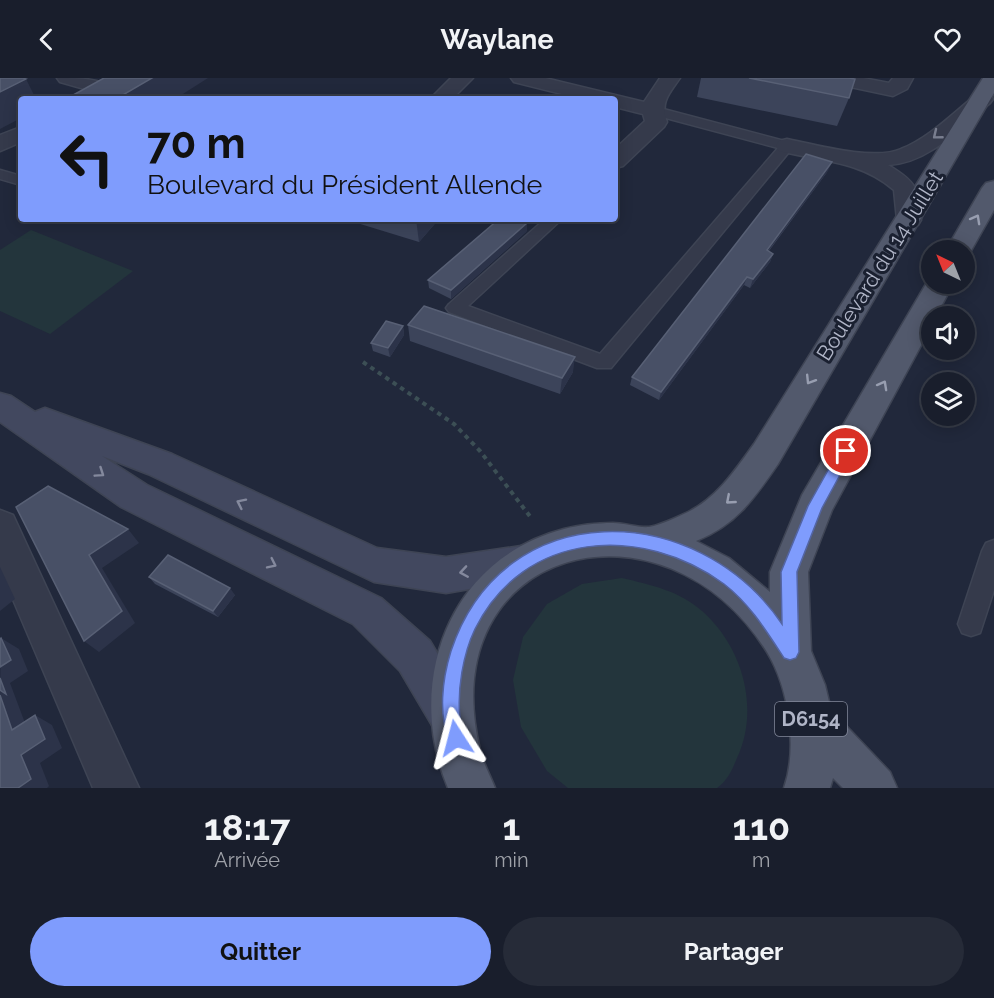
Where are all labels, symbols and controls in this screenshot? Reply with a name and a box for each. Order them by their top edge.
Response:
icon: back [30,23,63,56]
icon: heart [931,23,964,56]
text: Waylane [440,24,554,55]
text: 70 m [147,119,246,168]
icon: left [48,120,126,198]
one-way arrow [933,128,944,139]
street label: Boulevard du 14 Juillet [811,166,948,365]
text: Boulevard du Président Allende [147,169,542,200]
one-way arrow [969,215,980,225]
north arrow [921,240,975,294]
map controls [921,240,975,426]
button: sound [921,306,975,360]
button: layers [921,372,975,426]
one-way arrow [807,373,818,384]
one-way arrow [876,381,887,391]
pin [820,425,871,476]
icon: arrive [829,434,862,467]
one-way arrow [94,466,105,477]
one-way arrow [726,492,737,503]
one-way arrow [237,498,248,510]
one-way arrow [266,557,277,569]
one-way arrow [459,565,468,577]
road number: D6154 [775,702,847,736]
position arrow [424,706,488,770]
text: 18:17 [204,806,290,848]
text: 1 [502,806,520,848]
text: 110 [732,806,790,848]
text: Arrivée [214,848,280,872]
text: min [494,848,529,872]
text: m [752,848,770,872]
button: Quitter [30,917,491,986]
button: Partager [503,917,964,986]

